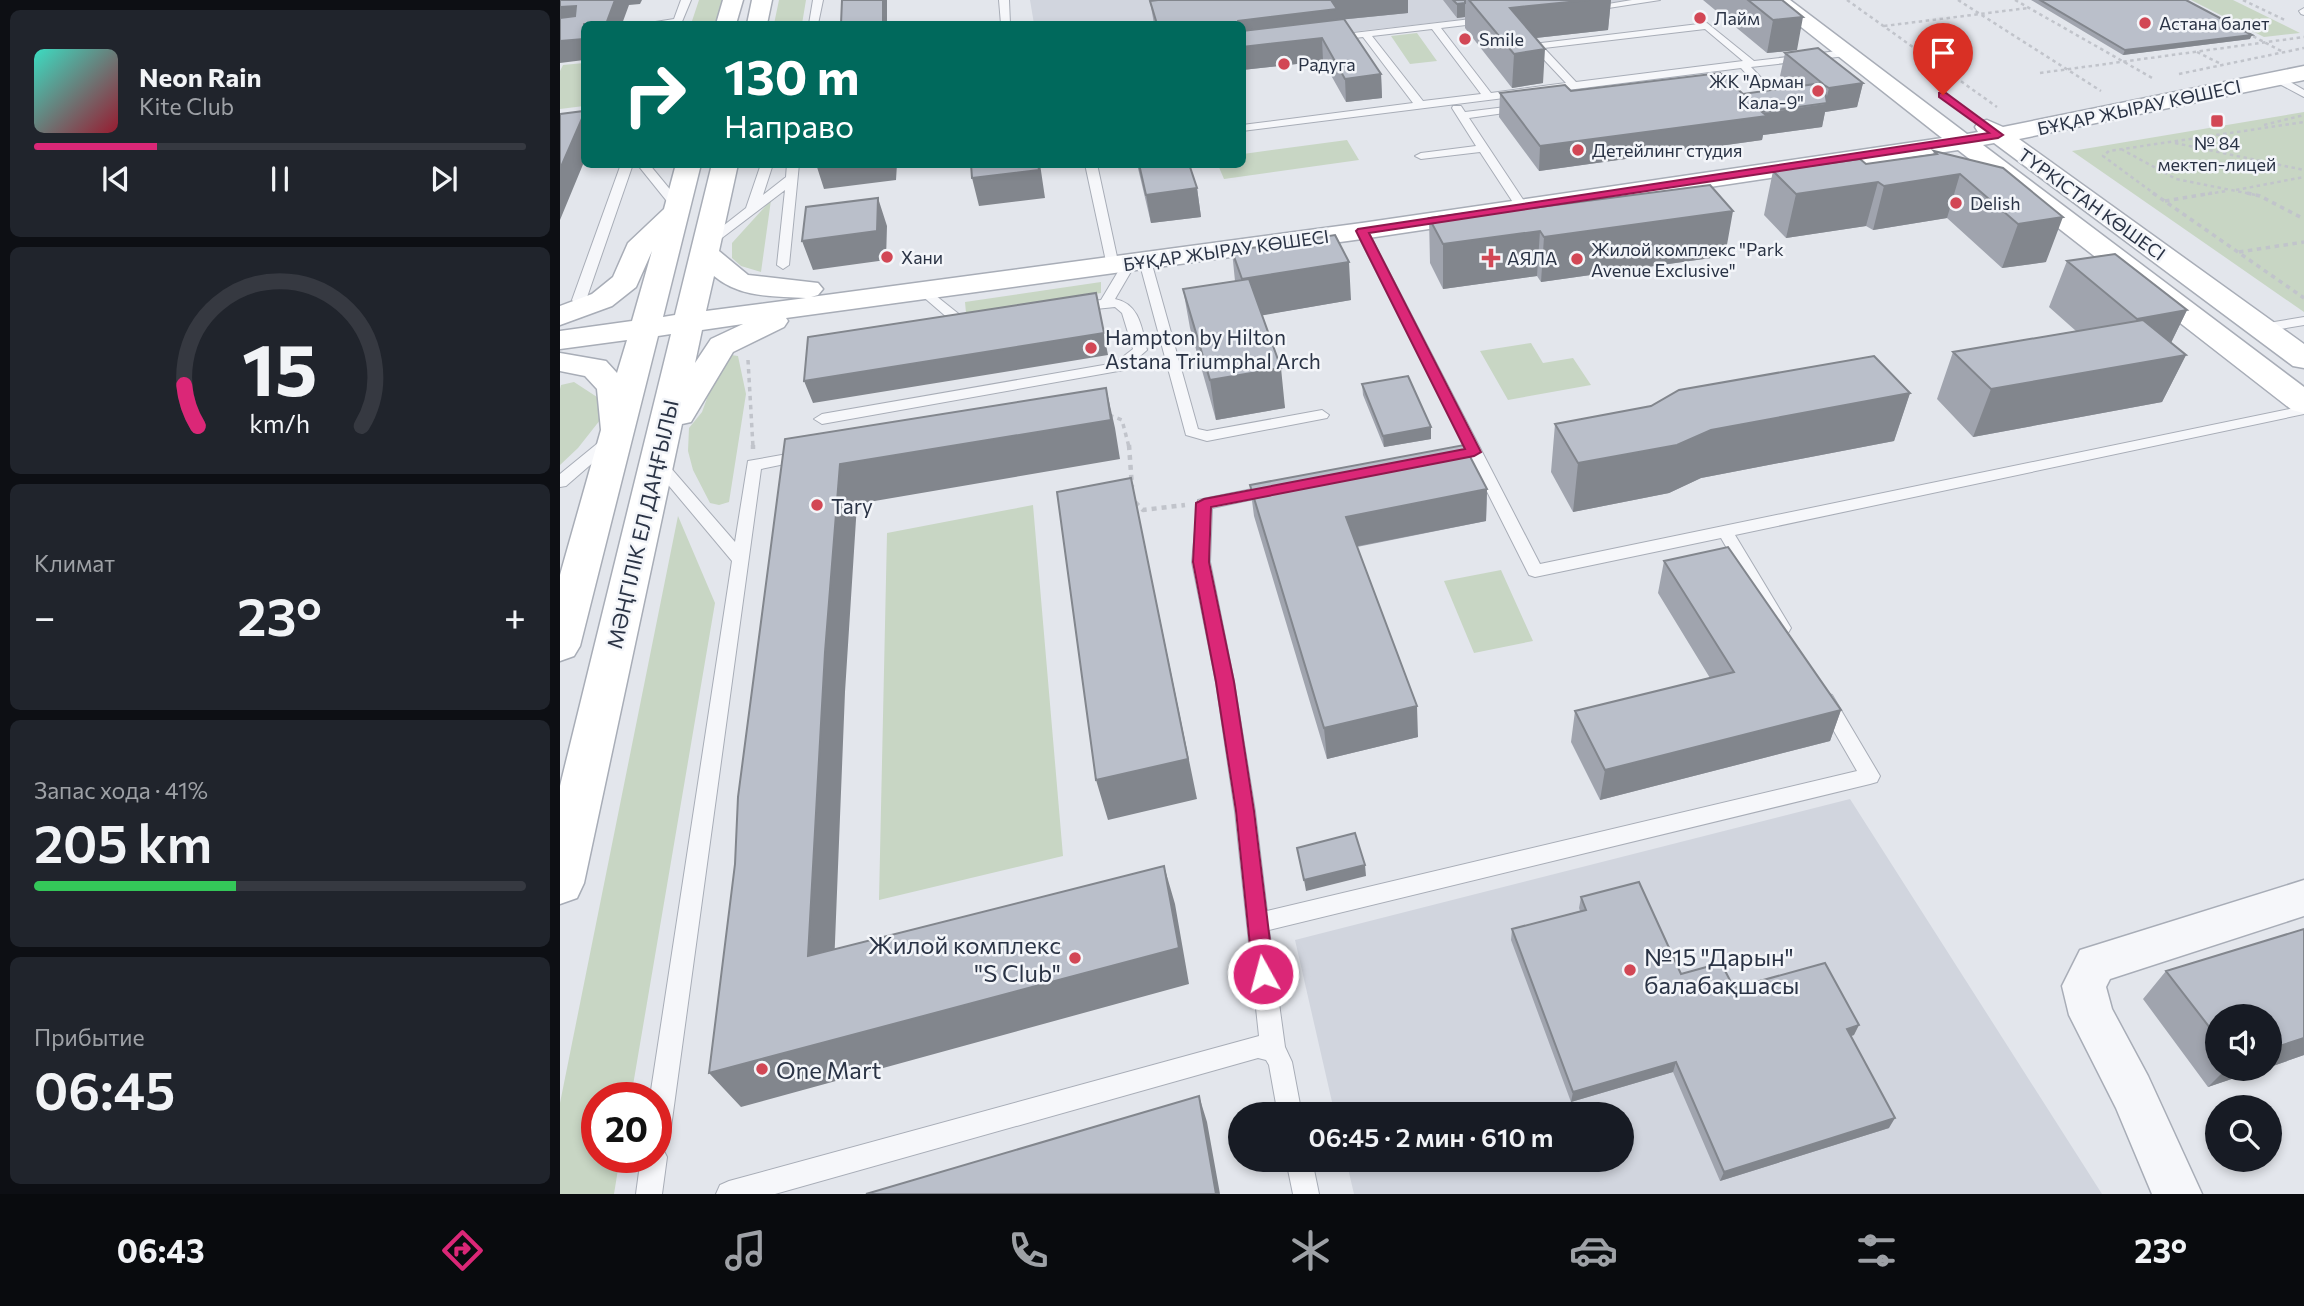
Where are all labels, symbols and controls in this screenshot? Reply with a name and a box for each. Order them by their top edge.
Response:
place label: Лайм [1714,7,1760,29]
marker: Лайм [1692,10,1708,26]
place label: Астана балет [2159,12,2270,34]
marker: Астана балет [2137,15,2153,31]
pin [1913,23,1973,95]
place label: Smile [1479,28,1524,50]
marker: Smile [1457,31,1473,47]
icon: arrive [1924,34,1962,72]
text: 130 m [724,45,859,105]
icon: right [609,49,700,140]
place label: Радуга [1298,53,1356,75]
marker: Радуга [1276,56,1292,72]
text: Neon Rain [139,61,262,92]
place label: ЖК "Арман Кала-9" [1709,70,1804,113]
street label: БҰҚАР ЖЫРАУ КӨШЕСІ [2035,75,2243,139]
marker: ЖК "Арман Кала-9" [1810,83,1826,99]
text: Kite Club [139,92,234,120]
text: Направо [724,105,854,145]
marker: № 84 мектеп-лицей [2209,113,2225,129]
place label: № 84 мектеп-лицей [2158,132,2276,175]
place label: Детейлинг студия [1592,139,1742,161]
marker: Детейлинг студия [1570,142,1586,158]
street label: ТҮРКІСТАН КӨШЕСІ [2014,143,2170,265]
icon: previous [97,160,135,198]
icon: pause [261,160,299,198]
icon: next [425,160,463,198]
place label: Delish [1970,192,2020,214]
marker: Delish [1948,195,1964,211]
street label: БҰҚАР ЖЫРАУ КӨШЕСІ [1122,225,1330,275]
place label: Жилой комплекс "Park Avenue Exclusive" [1591,238,1784,281]
place label: Хани [901,246,943,268]
place label: АЯЛА [1507,247,1557,269]
marker: АЯЛА [1481,248,1501,268]
marker: Хани [879,249,895,265]
marker: Жилой комплекс "Park Avenue Exclusive" [1569,251,1585,267]
text: 15 [242,323,318,412]
place label: Hampton by Hilton Astana Triumphal Arch [1105,324,1321,373]
marker: Hampton by Hilton Astana Triumphal Arch [1083,340,1099,356]
street label: МӘҢГІЛІК ЕЛ ДАҢҒЫЛЫ [601,397,683,651]
text: km/h [250,408,310,438]
place label: Tary [831,493,873,518]
marker: Tary [809,497,825,513]
text: Климат [34,549,115,577]
text: 23° [237,583,322,647]
text: − [34,592,56,639]
text: + [504,592,526,639]
text: Запас хода · 41% [34,776,208,804]
text: 205 km [34,810,212,874]
place label: Жилой комплекс "S Club" [868,930,1061,987]
position arrow [1226,937,1300,1011]
place label: №15 "Дарын" балабақшасы [1644,942,1799,999]
marker: Жилой комплекс "S Club" [1067,950,1083,966]
marker: №15 "Дарын" балабақшасы [1622,962,1638,978]
map controls [2205,1004,2282,1172]
button: sound [2205,1004,2282,1081]
text: Прибытие [34,1023,145,1051]
place label: One Mart [776,1055,881,1084]
text: 06:45 [34,1057,175,1121]
marker: One Mart [754,1061,770,1077]
speed limit sign: 20 [581,1082,672,1173]
button: search [2205,1095,2282,1172]
text: 06:45 · 2 мин · 610 m [1309,1121,1553,1152]
icon: directions [438,1226,487,1275]
icon: music [721,1226,770,1275]
icon: phone [1004,1226,1053,1275]
icon: climate [1286,1226,1335,1275]
icon: car [1569,1226,1618,1275]
icon: filters [1852,1226,1901,1275]
text: 06:43 [117,1230,205,1270]
text: 23° [2134,1230,2187,1270]

